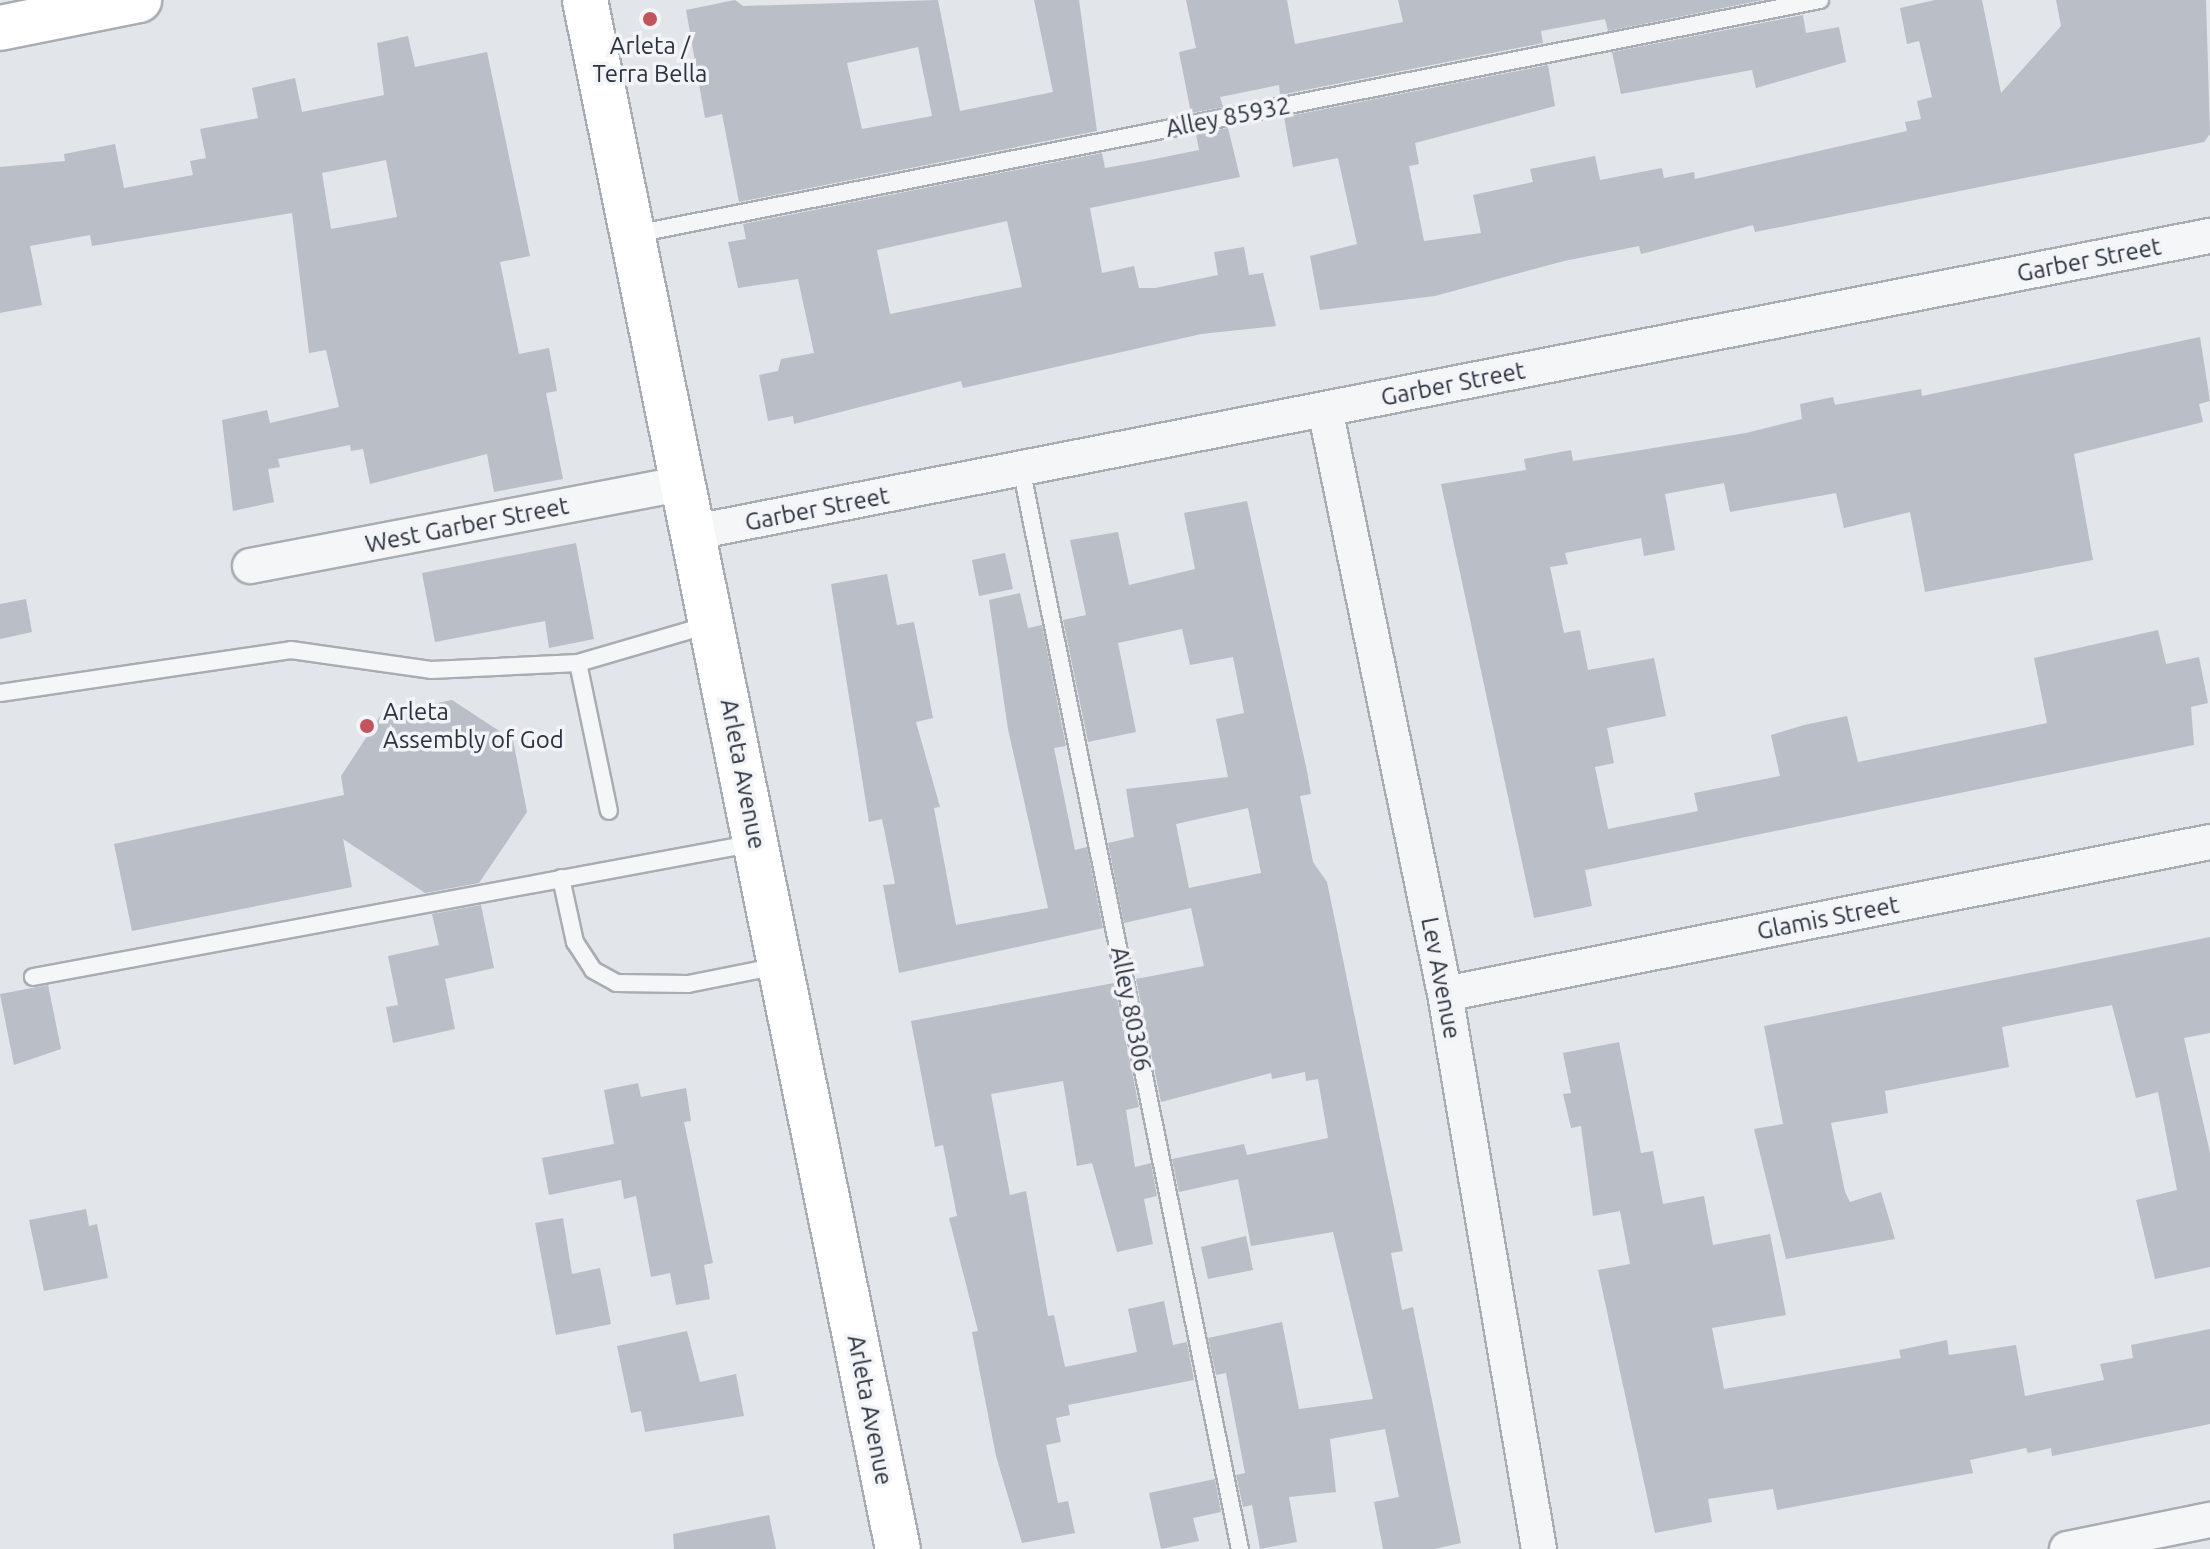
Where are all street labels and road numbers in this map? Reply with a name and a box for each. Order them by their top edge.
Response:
street label: Alley 85932 [1163,91,1293,143]
street label: Garber Street [2014,232,2164,288]
street label: Garber Street [1378,356,1528,412]
street label: Garber Street [742,481,892,537]
street label: West Garber Street [363,491,571,559]
street label: Arleta Avenue [714,696,772,852]
street label: Glamis Street [1755,890,1901,946]
street label: Lev Avenue [1415,915,1467,1041]
street label: Alley 80306 [1105,944,1157,1074]
street label: Arleta Avenue [841,1332,899,1488]

